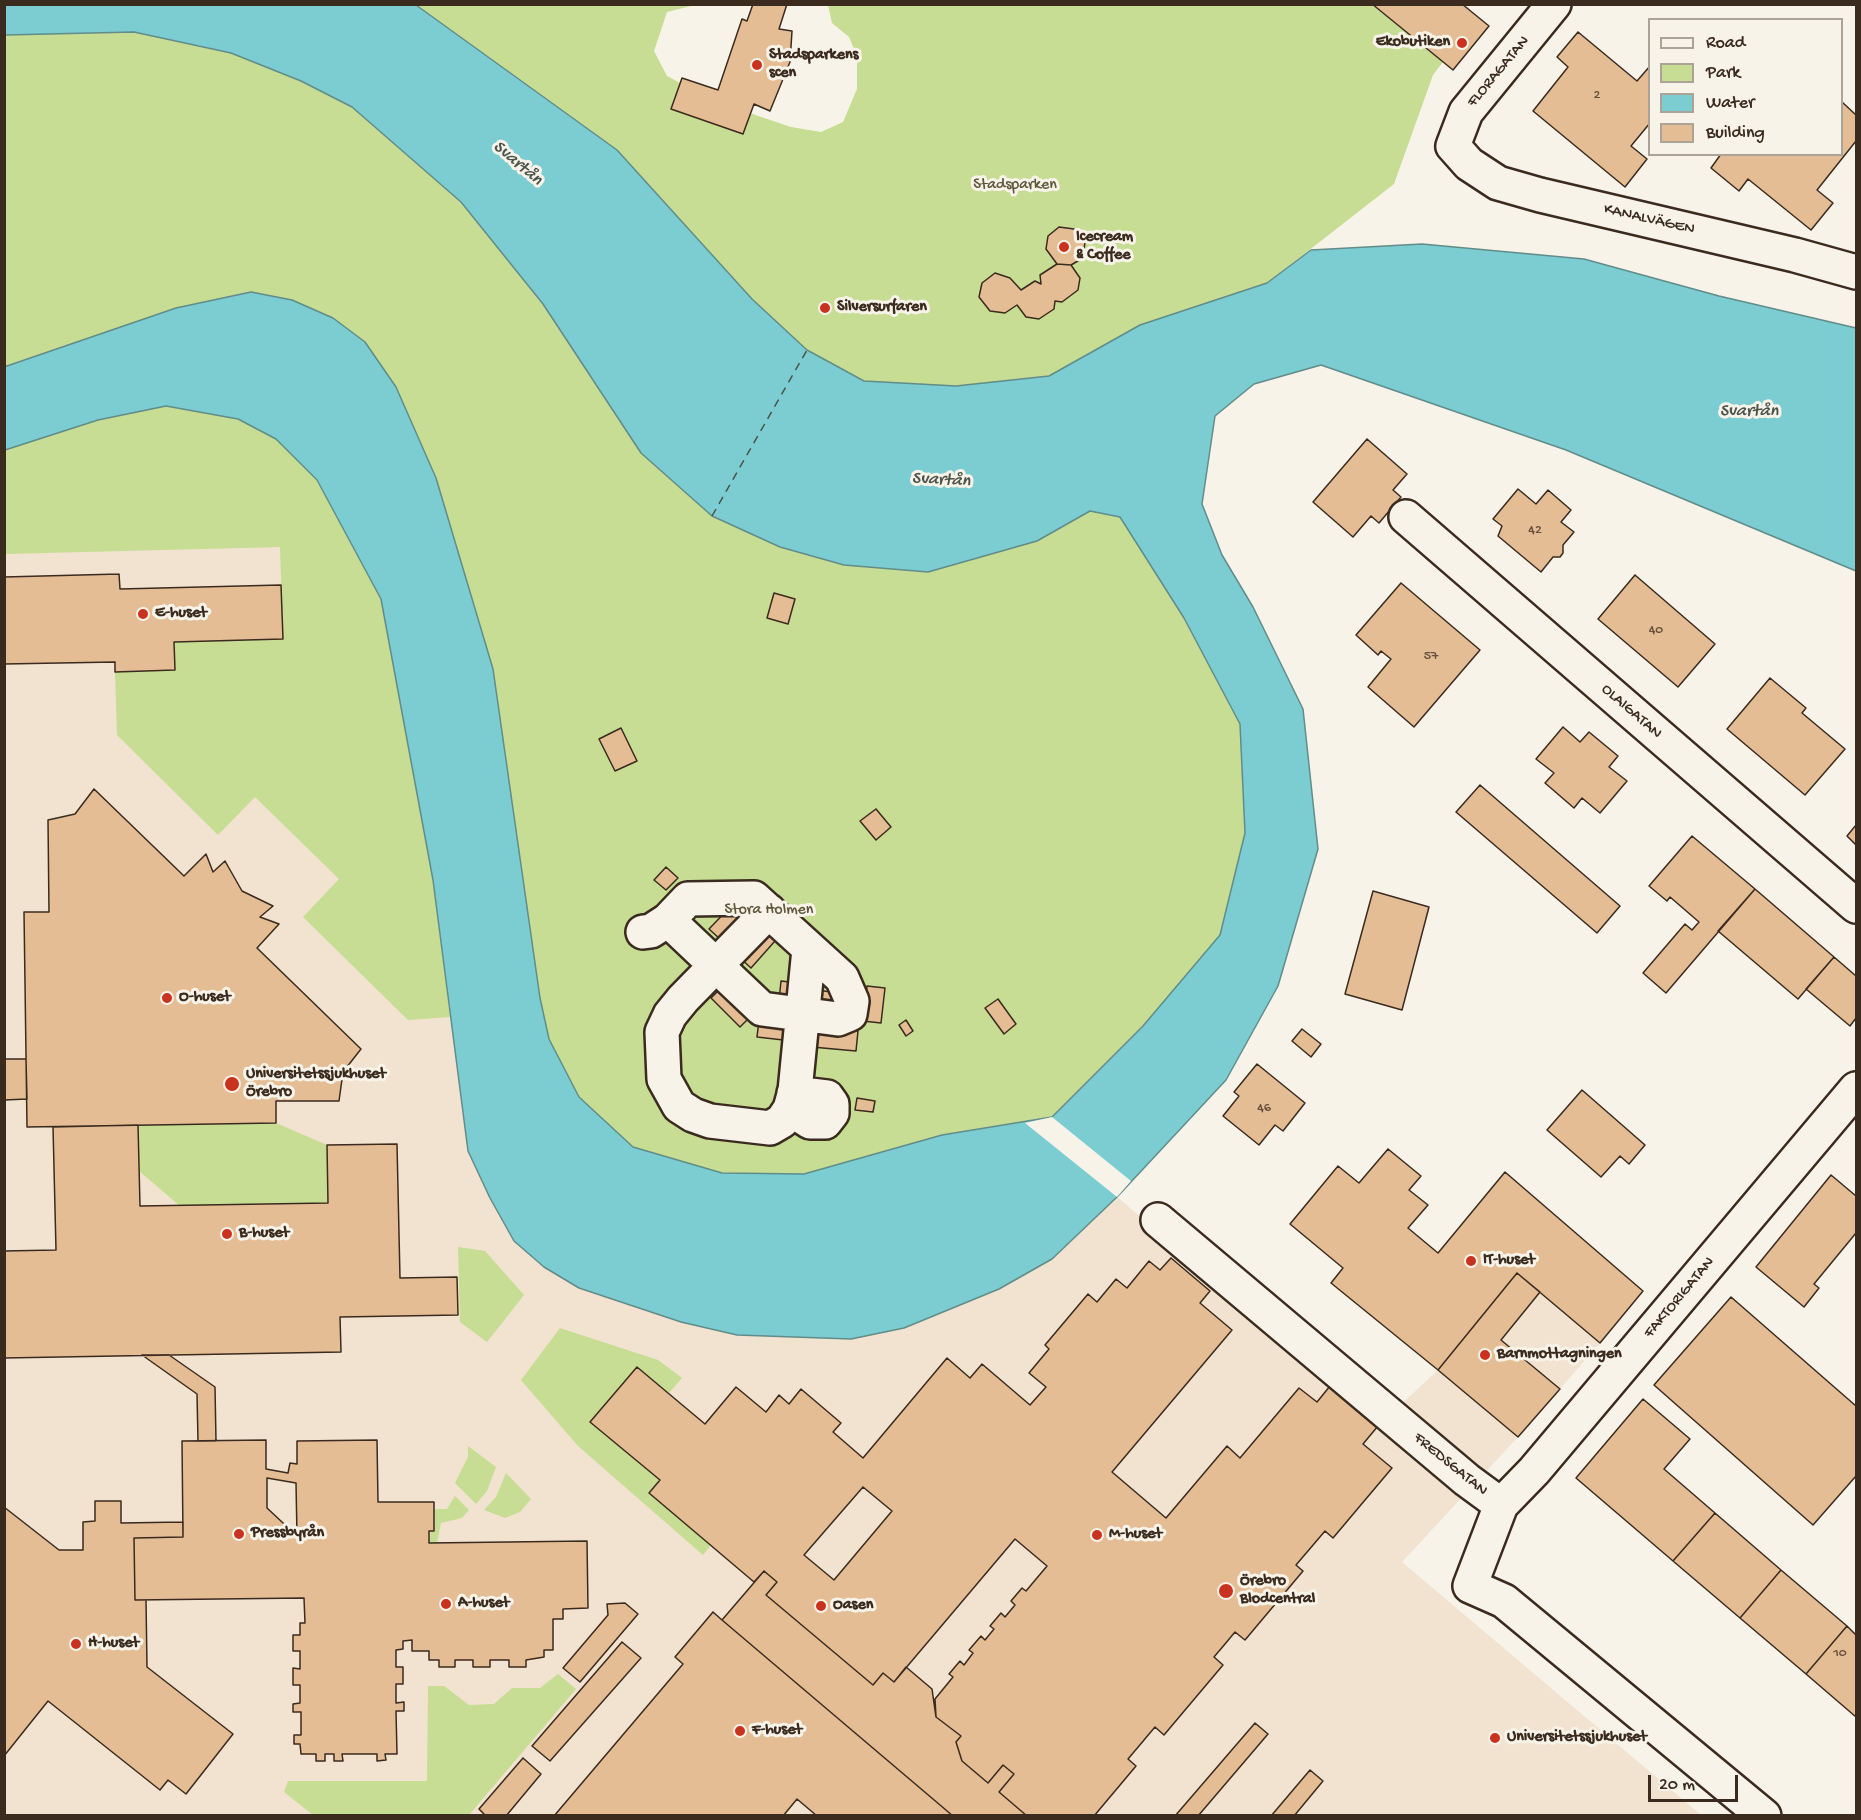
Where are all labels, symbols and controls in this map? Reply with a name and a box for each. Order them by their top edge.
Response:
legend [1648,18,1843,156]
street label: FLORAGATAN [1464,32,1534,112]
place label: Ekobutiken [1376,33,1450,53]
text: Road [1706,33,1745,54]
marker: Ekobutiken [1455,36,1469,50]
place label: Stadsparkens scen [769,46,858,84]
marker: Stadsparkens scen [750,58,764,72]
text: Park [1706,63,1740,84]
house number: 2 [1594,88,1600,104]
text: Water [1706,93,1754,114]
text: Building [1706,123,1765,144]
water label: Svartån [488,137,546,191]
park label: Stadsparken [973,176,1057,196]
street label: KANALVÄGEN [1602,200,1696,240]
place label: Icecream & Coffee [1076,228,1133,266]
marker: Icecream & Coffee [1057,240,1071,254]
place label: Silversurfaren [837,298,927,318]
marker: Silversurfaren [818,301,832,315]
water label: Svartån [1720,401,1778,423]
water label: Svartån [911,469,971,493]
house number: 42 [1528,523,1542,539]
place label: E-huset [155,604,207,624]
marker: E-huset [136,607,150,621]
house number: 40 [1649,623,1663,639]
house number: 57 [1424,649,1438,665]
street label: OLAIGATAN [1597,680,1665,744]
park label: Stora Holmen [725,901,813,921]
place label: O-huset [179,988,230,1008]
marker: O-huset [160,991,174,1005]
place label: Universitetssjukhuset Örebro [246,1065,386,1103]
marker: Universitetssjukhuset Örebro [223,1075,241,1093]
house number: 46 [1257,1101,1271,1117]
place label: B-huset [239,1224,289,1244]
marker: B-huset [220,1227,234,1241]
place label: IT-huset [1483,1251,1535,1271]
marker: IT-huset [1464,1254,1478,1268]
street label: FAKTORIGATAN [1640,1254,1720,1342]
place label: Barnmottagningen [1497,1345,1622,1365]
marker: Barnmottagningen [1478,1348,1492,1362]
street label: FREDSGATAN [1409,1429,1491,1501]
place label: Pressbyrån [251,1524,324,1544]
place label: M-huset [1109,1525,1162,1545]
marker: Pressbyrån [232,1527,246,1541]
marker: M-huset [1090,1528,1104,1542]
place label: Örebro Blodcentral [1240,1572,1315,1610]
marker: Örebro Blodcentral [1217,1582,1235,1600]
place label: A-huset [458,1594,509,1614]
place label: Oasen [833,1596,873,1616]
marker: A-huset [439,1597,453,1611]
marker: Oasen [814,1599,828,1613]
place label: H-huset [88,1634,139,1654]
marker: H-huset [69,1637,83,1651]
house number: 10 [1833,1646,1847,1662]
place label: F-huset [752,1721,802,1741]
marker: F-huset [733,1724,747,1738]
place label: Universitetssjukhuset [1507,1728,1647,1748]
marker: Universitetssjukhuset [1488,1731,1502,1745]
scale bar [1651,1763,1741,1801]
text: 20 m [1659,1775,1695,1796]

